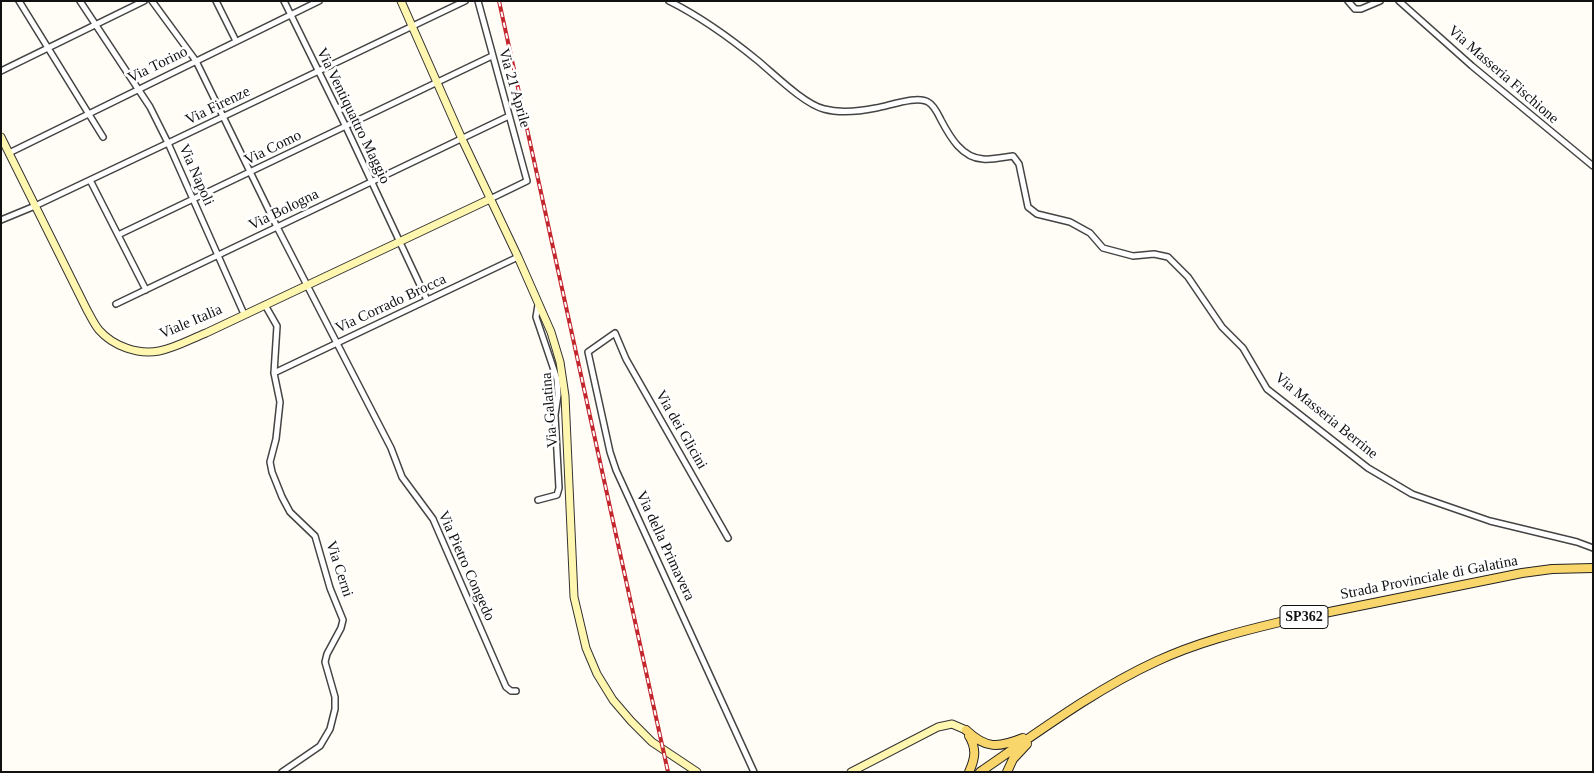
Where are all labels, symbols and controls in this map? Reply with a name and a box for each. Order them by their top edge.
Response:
street label: Via Masseria Fischione [1444,22,1562,128]
street label: Via Torino [125,43,191,87]
street label: Via Ventiquattro Maggio [312,45,394,187]
street label: Via 21 Aprile [494,46,534,130]
street label: Via Firenze [183,83,253,129]
street label: Via Como [242,127,304,169]
street label: Via Napoli [174,141,218,209]
street label: Via Bologna [246,185,322,235]
street label: Via Corrado Brocca [333,271,449,337]
street label: Viale Italia [157,301,225,343]
street label: Via Masseria Berrine [1271,369,1381,463]
street label: Via Galatina [538,372,562,448]
street label: Via dei Glicini [651,387,711,473]
street label: Via della Primavera [632,488,698,604]
street label: Via Pietro Congedo [434,508,498,624]
street label: Via Cerni [322,539,356,599]
street label: Strada Provinciale di Galatina [1339,552,1519,604]
road number: SP362 [1280,606,1328,628]

